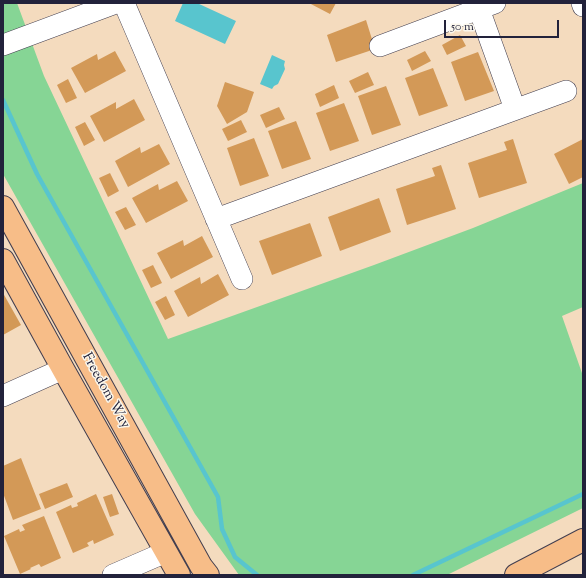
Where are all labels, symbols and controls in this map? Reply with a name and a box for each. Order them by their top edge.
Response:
scale bar [446,12,561,38]
text: 50 m [451,18,474,36]
street label: Freedom Way [77,350,133,432]

